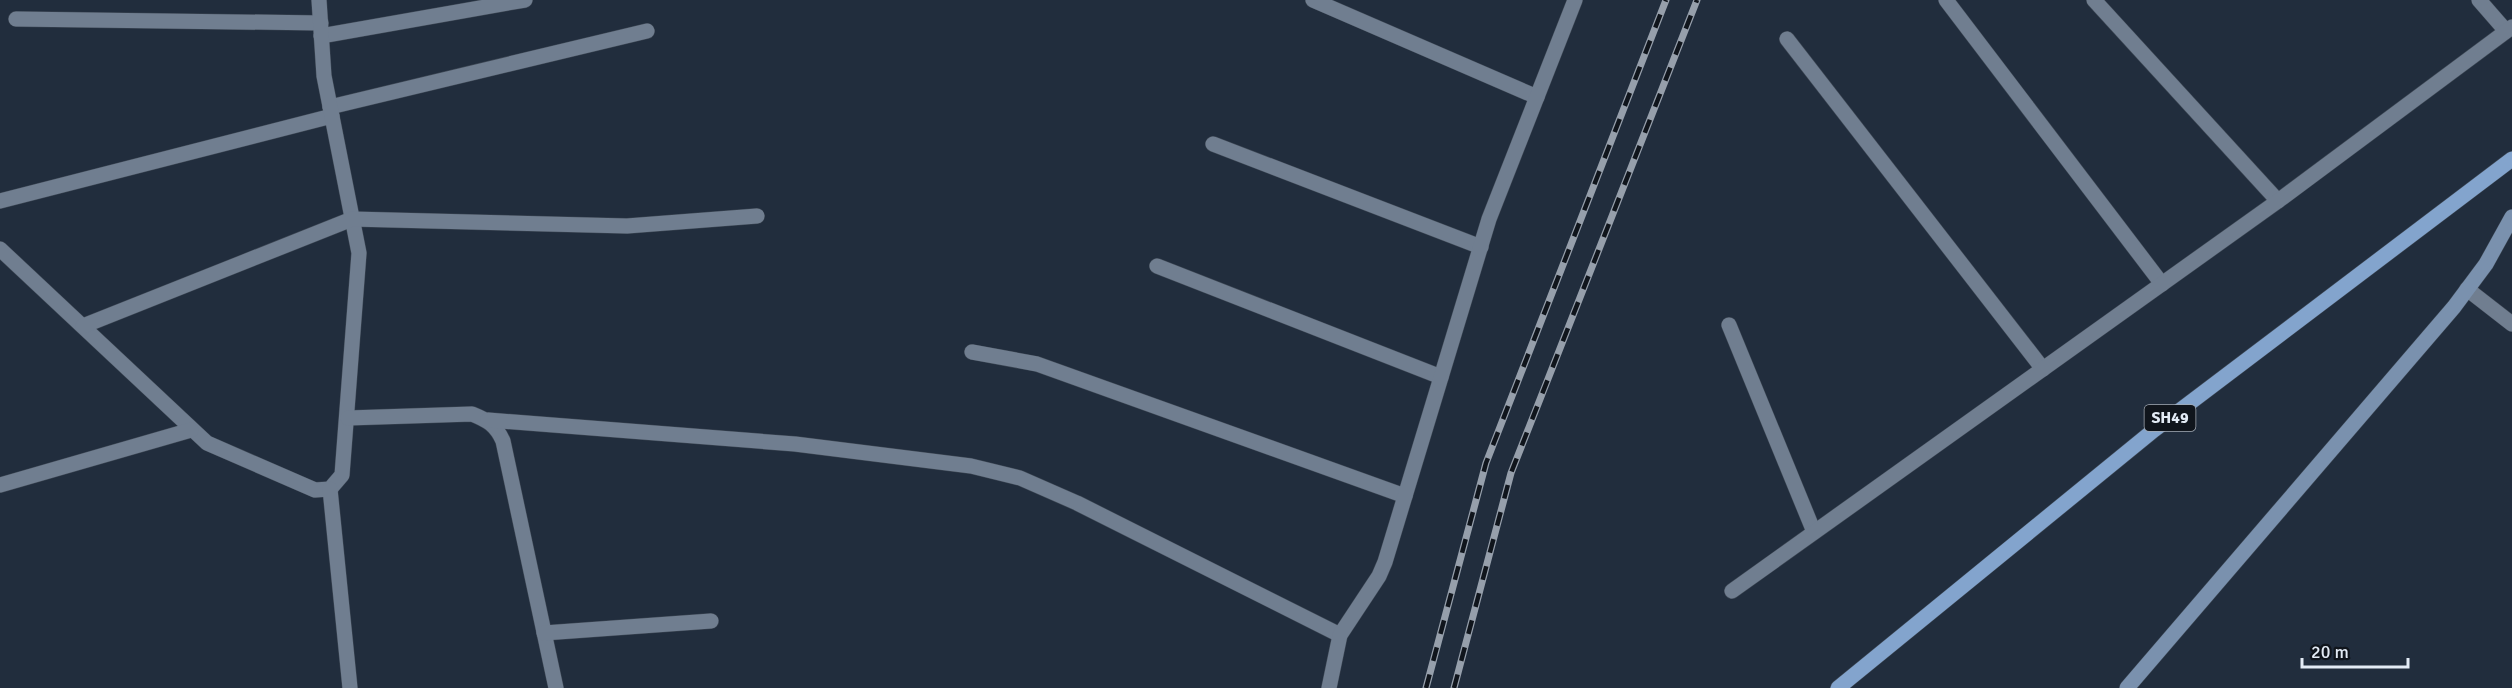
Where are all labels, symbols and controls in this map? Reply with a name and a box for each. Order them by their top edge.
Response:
road number: SH49 [2144,405,2196,431]
scale bar [2302,631,2408,669]
text: 20 m [2311,641,2349,663]

